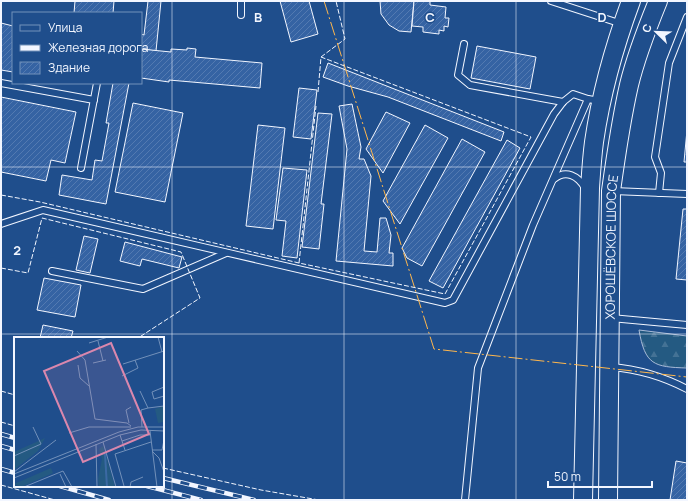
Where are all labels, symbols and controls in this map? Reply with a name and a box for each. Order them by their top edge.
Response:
text: B [254,8,262,26]
text: C [425,8,435,26]
text: D [597,8,607,26]
legend [12,12,142,84]
north arrow [636,12,676,52]
text: Улица [48,19,82,36]
text: С [638,21,655,35]
text: Железная дорога [48,39,148,56]
text: Здание [48,59,90,76]
street label: ХОРОШЁВСКОЕ ШОССЕ [601,173,622,319]
text: 2 [13,241,21,259]
inset map [14,337,164,487]
scale bar [548,463,652,489]
text: 50 m [554,468,581,485]

